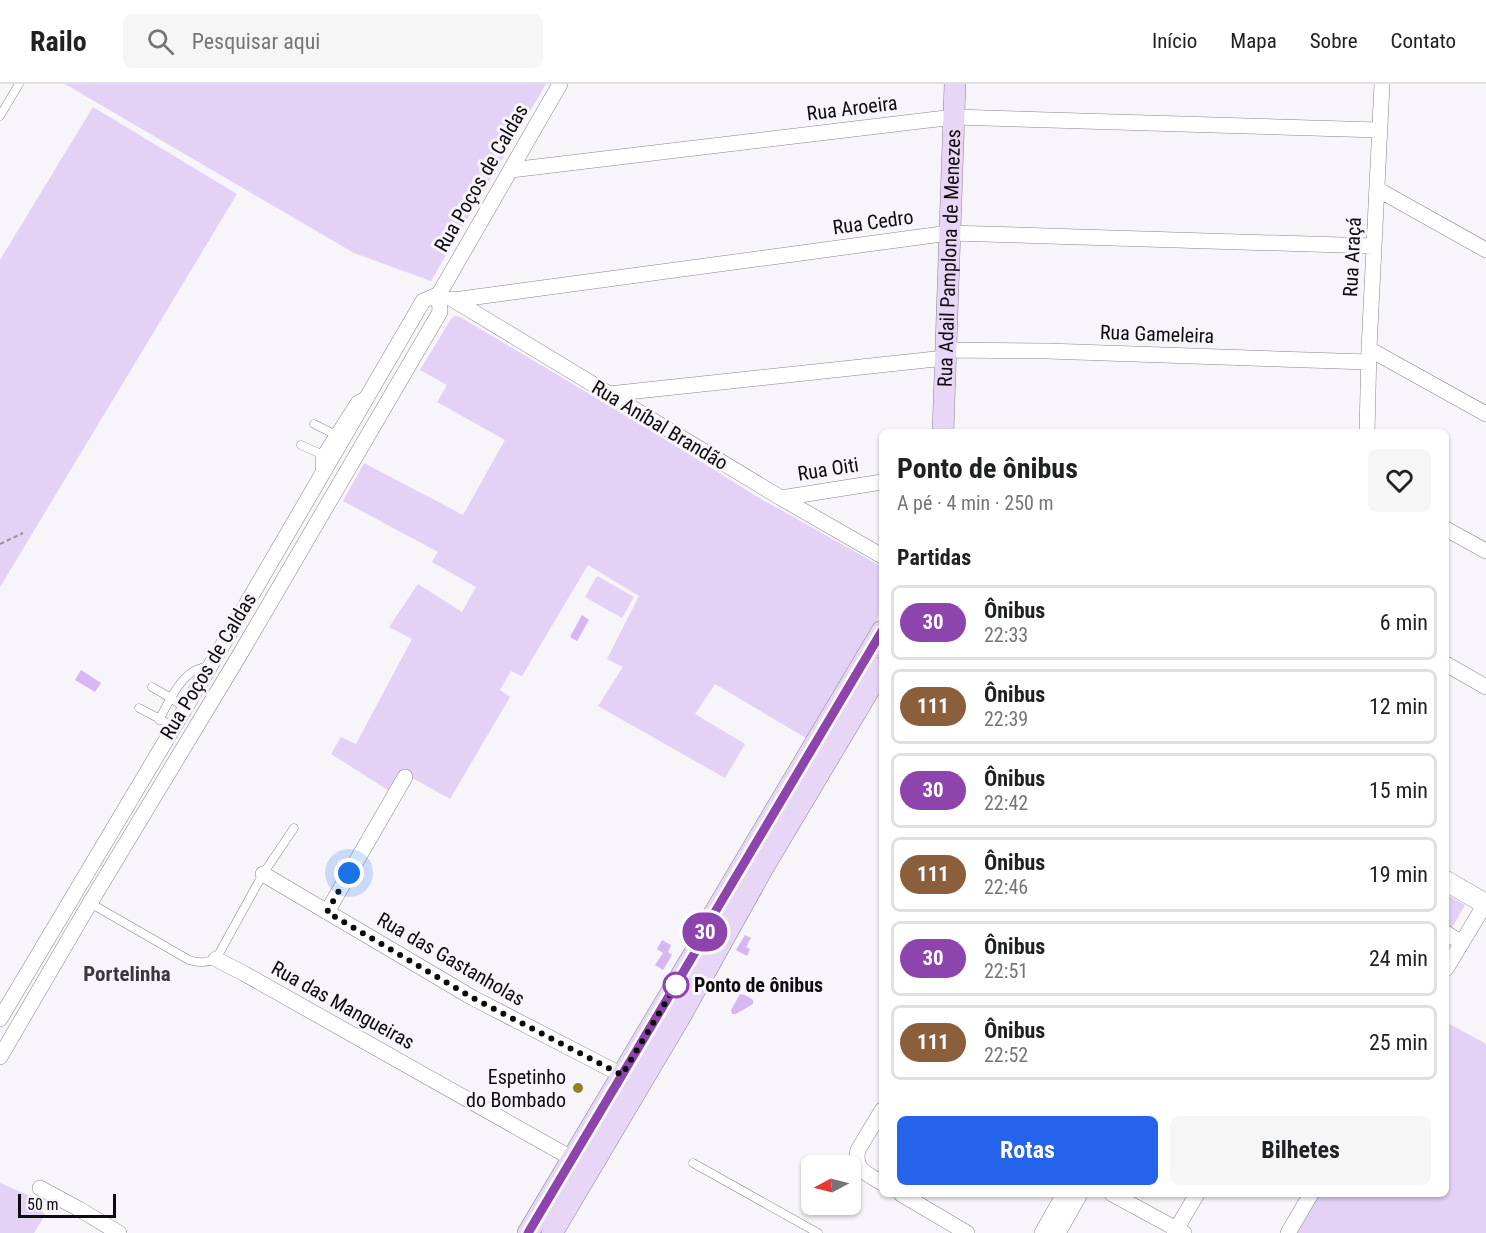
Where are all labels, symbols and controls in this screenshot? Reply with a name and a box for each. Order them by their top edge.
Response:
search box [123,14,543,68]
text: Railo [30,25,87,58]
icon: search [144,25,177,58]
text: Pesquisar aqui [192,29,320,54]
text: Início [1152,29,1197,53]
text: Mapa [1230,29,1277,53]
text: Sobre [1310,29,1358,53]
text: Contato [1391,29,1456,53]
street label: Rua Aroeira [805,91,899,125]
street label: Rua Poços de Caldas [429,100,533,256]
street label: Rua Adail Pamplona de Menezes [933,129,965,387]
street label: Rua Cedro [831,204,915,240]
street label: Rua Araçá [1338,216,1366,298]
street label: Rua Gameleira [1100,320,1214,348]
street label: Rua Aníbal Brandão [588,375,732,475]
button: heart [1368,449,1431,512]
street label: Rua Oiti [796,452,860,486]
text: Ponto de ônibus [897,452,1078,485]
text: A pé · 4 min · 250 m [897,491,1054,515]
text: Partidas [897,545,971,570]
street label: Rua Poços de Caldas [155,588,261,744]
text: Ônibus [984,598,1045,623]
text: 30 [922,610,944,634]
text: 6 min [1380,610,1428,635]
text: 22:33 [984,623,1028,647]
text: Ônibus [984,682,1045,707]
text: 111 [917,694,949,718]
text: 12 min [1369,694,1428,719]
text: 22:39 [984,707,1028,731]
text: Ônibus [984,766,1045,791]
text: 30 [922,778,944,802]
text: 15 min [1369,778,1428,803]
text: 22:42 [984,791,1028,815]
text: Ônibus [984,850,1045,875]
your location [334,858,364,888]
text: 111 [917,862,949,886]
text: 19 min [1369,862,1428,887]
text: 22:46 [984,875,1028,899]
street label: Rua das Gastanholas [373,907,529,1011]
line badge: 30 [678,912,732,952]
text: 30 [694,920,716,944]
text: Ônibus [984,934,1045,959]
text: 30 [922,946,944,970]
text: 24 min [1369,946,1428,971]
street label: Rua das Mangueiras [267,956,419,1054]
text: 22:51 [984,959,1028,983]
district label: Portelinha [83,962,171,986]
marker: Ponto de ônibus [663,972,689,998]
place label: Ponto de ônibus [694,973,823,997]
text: Ônibus [984,1018,1045,1043]
text: 111 [917,1030,949,1054]
text: 25 min [1369,1030,1428,1055]
text: 22:52 [984,1043,1028,1067]
place label: Espetinho do Bombado [466,1065,566,1112]
marker: Espetinho do Bombado [571,1081,585,1095]
button: Rotas [897,1116,1158,1185]
button: Bilhetes [1170,1116,1431,1185]
north arrow [801,1155,861,1215]
map controls [801,1155,861,1215]
scale bar [18,1191,116,1218]
text: 50 m [27,1195,59,1214]

